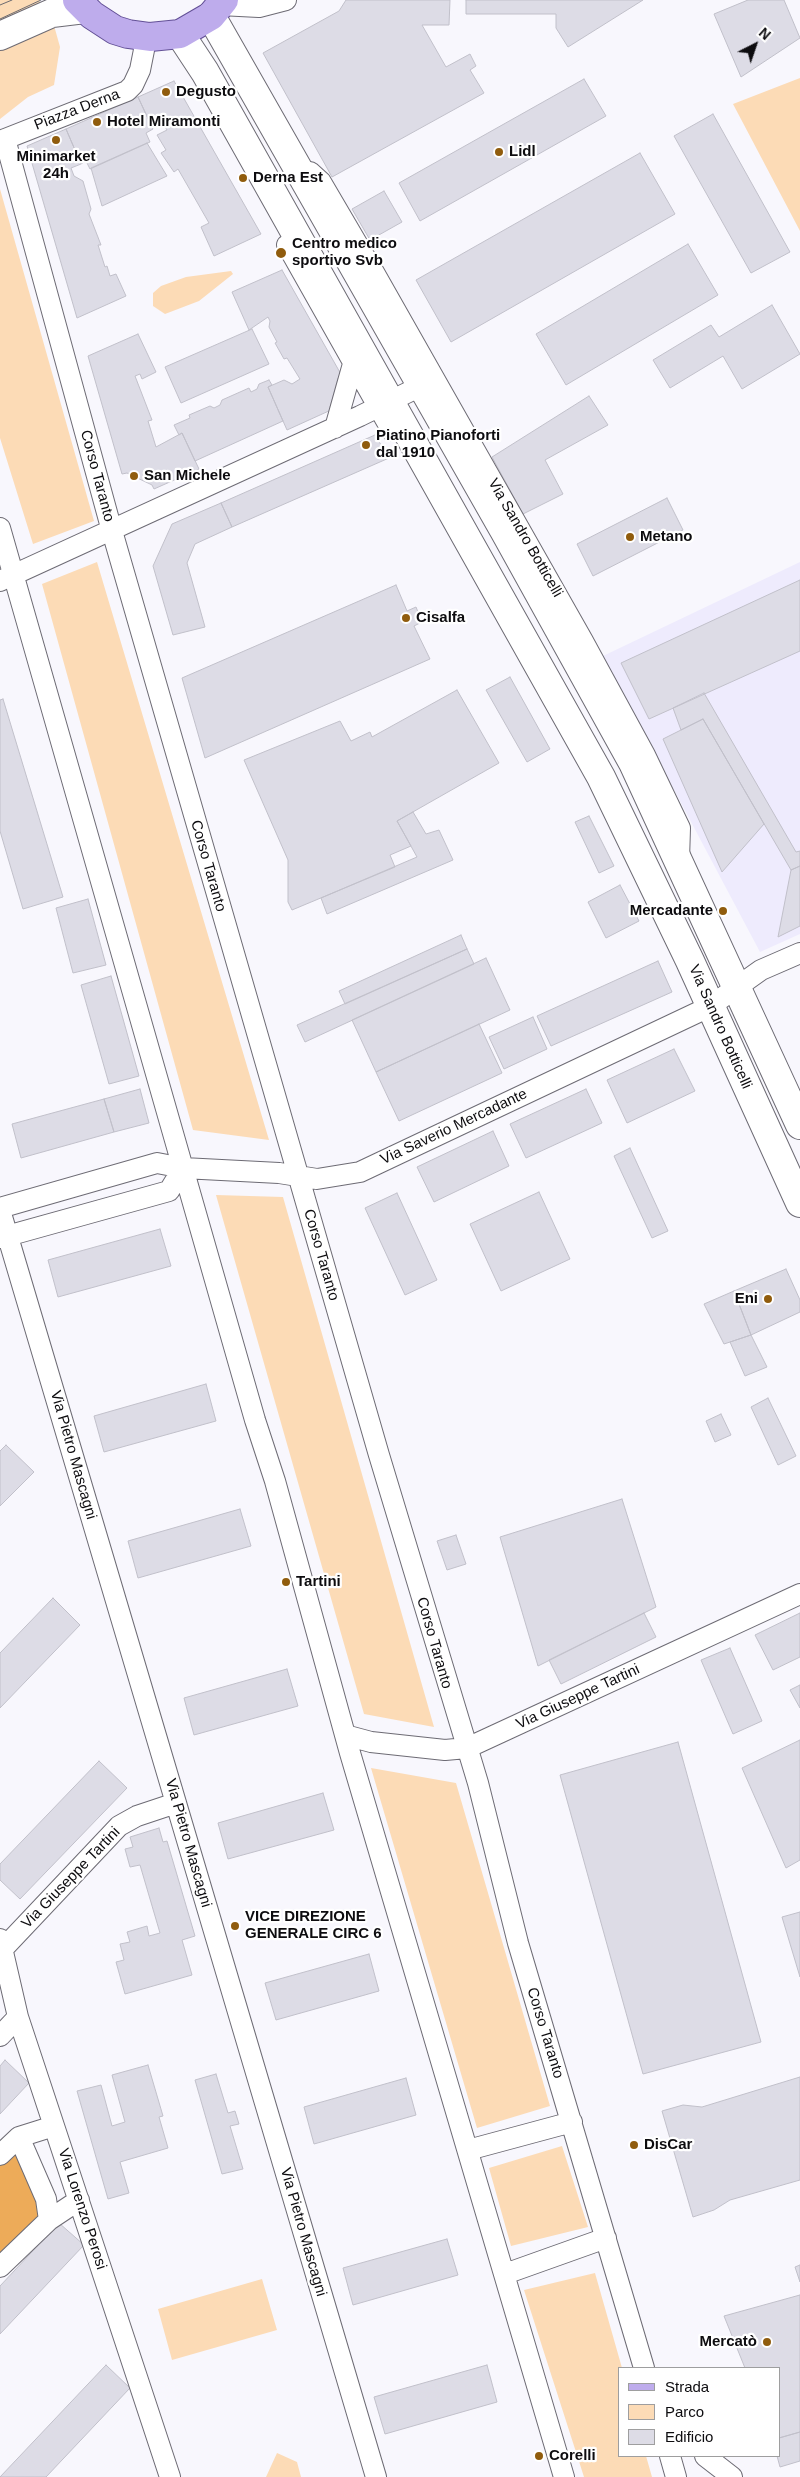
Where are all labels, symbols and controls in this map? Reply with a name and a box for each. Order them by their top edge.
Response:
north arrow [730,20,780,70]
text: N [756,24,774,43]
place label: Degusto [176,83,236,101]
street label: Piazza Derna [32,85,122,135]
marker: Degusto [160,86,172,98]
place label: Hotel Miramonti [107,113,220,131]
marker: Hotel Miramonti [91,116,103,128]
marker: Minimarket 24h [50,134,62,146]
place label: Lidl [509,143,536,161]
marker: Lidl [493,146,505,158]
place label: Minimarket 24h [16,148,96,183]
place label: Derna Est [253,169,323,187]
marker: Derna Est [237,172,249,184]
place label: Centro medico sportivo Svb [292,235,397,270]
marker: Centro medico sportivo Svb [274,246,288,260]
place label: Piatino Pianoforti dal 1910 [376,427,500,462]
street label: Corso Taranto [76,428,118,524]
marker: Piatino Pianoforti dal 1910 [360,439,372,451]
place label: San Michele [144,467,231,485]
marker: San Michele [128,470,140,482]
street label: Via Sandro Botticelli [484,475,566,601]
place label: Metano [640,528,692,546]
marker: Metano [624,531,636,543]
place label: Cisalfa [416,609,465,627]
marker: Cisalfa [400,612,412,624]
street label: Corso Taranto [186,818,230,914]
place label: Mercadante [630,902,713,920]
marker: Mercadante [717,905,729,917]
street label: Via Sandro Botticelli [685,962,755,1092]
street label: Via Saverio Mercadante [378,1085,530,1169]
street label: Corso Taranto [299,1207,343,1303]
place label: Eni [735,1290,758,1308]
marker: Eni [762,1293,774,1305]
street label: Via Pietro Mascagni [46,1389,100,1521]
place label: Tartini [296,1573,341,1591]
marker: Tartini [280,1576,292,1588]
street label: Corso Taranto [412,1595,456,1691]
street label: Via Giuseppe Tartini [513,1661,643,1733]
street label: Via Pietro Mascagni [161,1777,215,1909]
street label: Via Giuseppe Tartini [18,1824,124,1932]
place label: VICE DIREZIONE GENERALE CIRC 6 [245,1908,382,1943]
marker: VICE DIREZIONE GENERALE CIRC 6 [229,1920,241,1932]
street label: Corso Taranto [523,1985,567,2081]
place label: DisCar [644,2136,692,2154]
marker: DisCar [628,2139,640,2151]
street label: Via Lorenzo Perosi [54,2146,110,2272]
street label: Via Pietro Mascagni [276,2166,330,2298]
place label: Mercatò [699,2333,757,2351]
marker: Mercatò [761,2336,773,2348]
legend [618,2367,780,2457]
text: Strada [665,2378,709,2395]
text: Parco [665,2403,704,2420]
text: Edificio [665,2428,713,2445]
place label: Corelli [549,2447,596,2465]
marker: Corelli [533,2450,545,2462]

